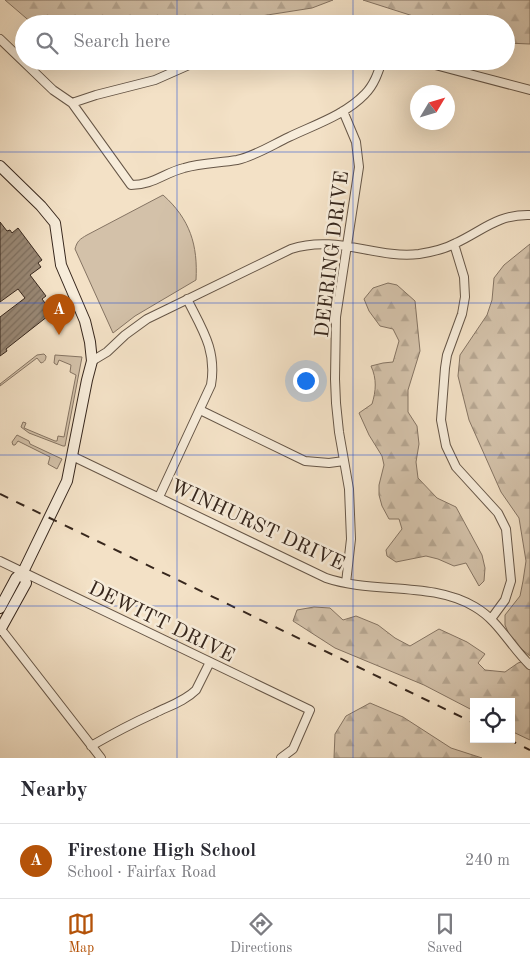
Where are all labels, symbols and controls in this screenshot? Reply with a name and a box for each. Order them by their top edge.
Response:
search box [15,15,515,70]
icon: search [33,29,61,57]
text: Search here [73,33,170,52]
north arrow [410,85,455,130]
street label: DEERING DRIVE [313,170,353,339]
pin: A [43,294,75,335]
your location [293,368,319,394]
street label: WINHURST DRIVE [167,477,347,575]
street label: DEWITT DRIVE [85,579,237,667]
map controls [470,698,515,743]
button: locate [470,698,515,743]
text: Nearby [20,780,88,801]
text: Firestone High School [67,842,256,861]
text: A [30,853,42,869]
text: 240 m [465,853,510,869]
text: School · Fairfax Road [67,865,216,881]
tab: Map [67,910,95,957]
tab: Directions [230,910,292,957]
tab: Saved [427,910,463,957]

